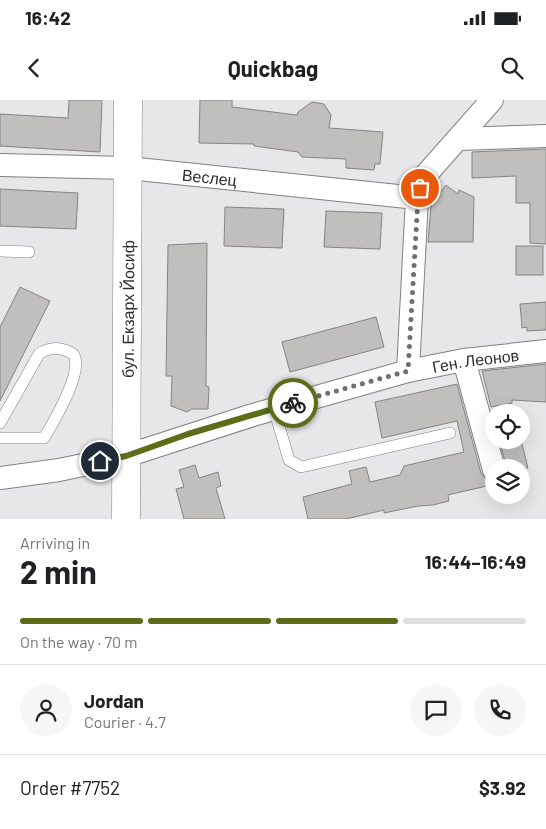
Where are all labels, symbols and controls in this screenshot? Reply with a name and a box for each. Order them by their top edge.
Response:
text: 16:42 [25,6,71,29]
icon: back [20,54,48,82]
icon: search [498,54,526,82]
text: Quickbag [228,55,318,81]
street label: Веслец [181,164,238,189]
pin [399,167,441,209]
icon: bag [406,174,434,202]
street label: бул. Екзарх Йосиф [117,240,137,378]
street label: Ген. Леонов [430,345,520,376]
courier [268,378,318,428]
icon: bike [279,389,307,417]
map controls [485,404,530,504]
button: locate [485,404,530,449]
pin [79,440,121,482]
icon: home [86,447,114,475]
button: layers [485,459,530,504]
text: Arriving in [20,533,90,552]
text: 16:44–16:49 [425,550,526,573]
text: 2 min [20,552,97,590]
text: On the way · 70 m [20,632,137,651]
button: person [20,684,72,736]
button: chat [410,684,462,736]
button: phone [474,684,526,736]
text: Jordan [84,689,144,712]
text: Courier · 4.7 [84,712,166,731]
text: Order #7752 [20,776,120,799]
text: $3.92 [479,776,526,799]

